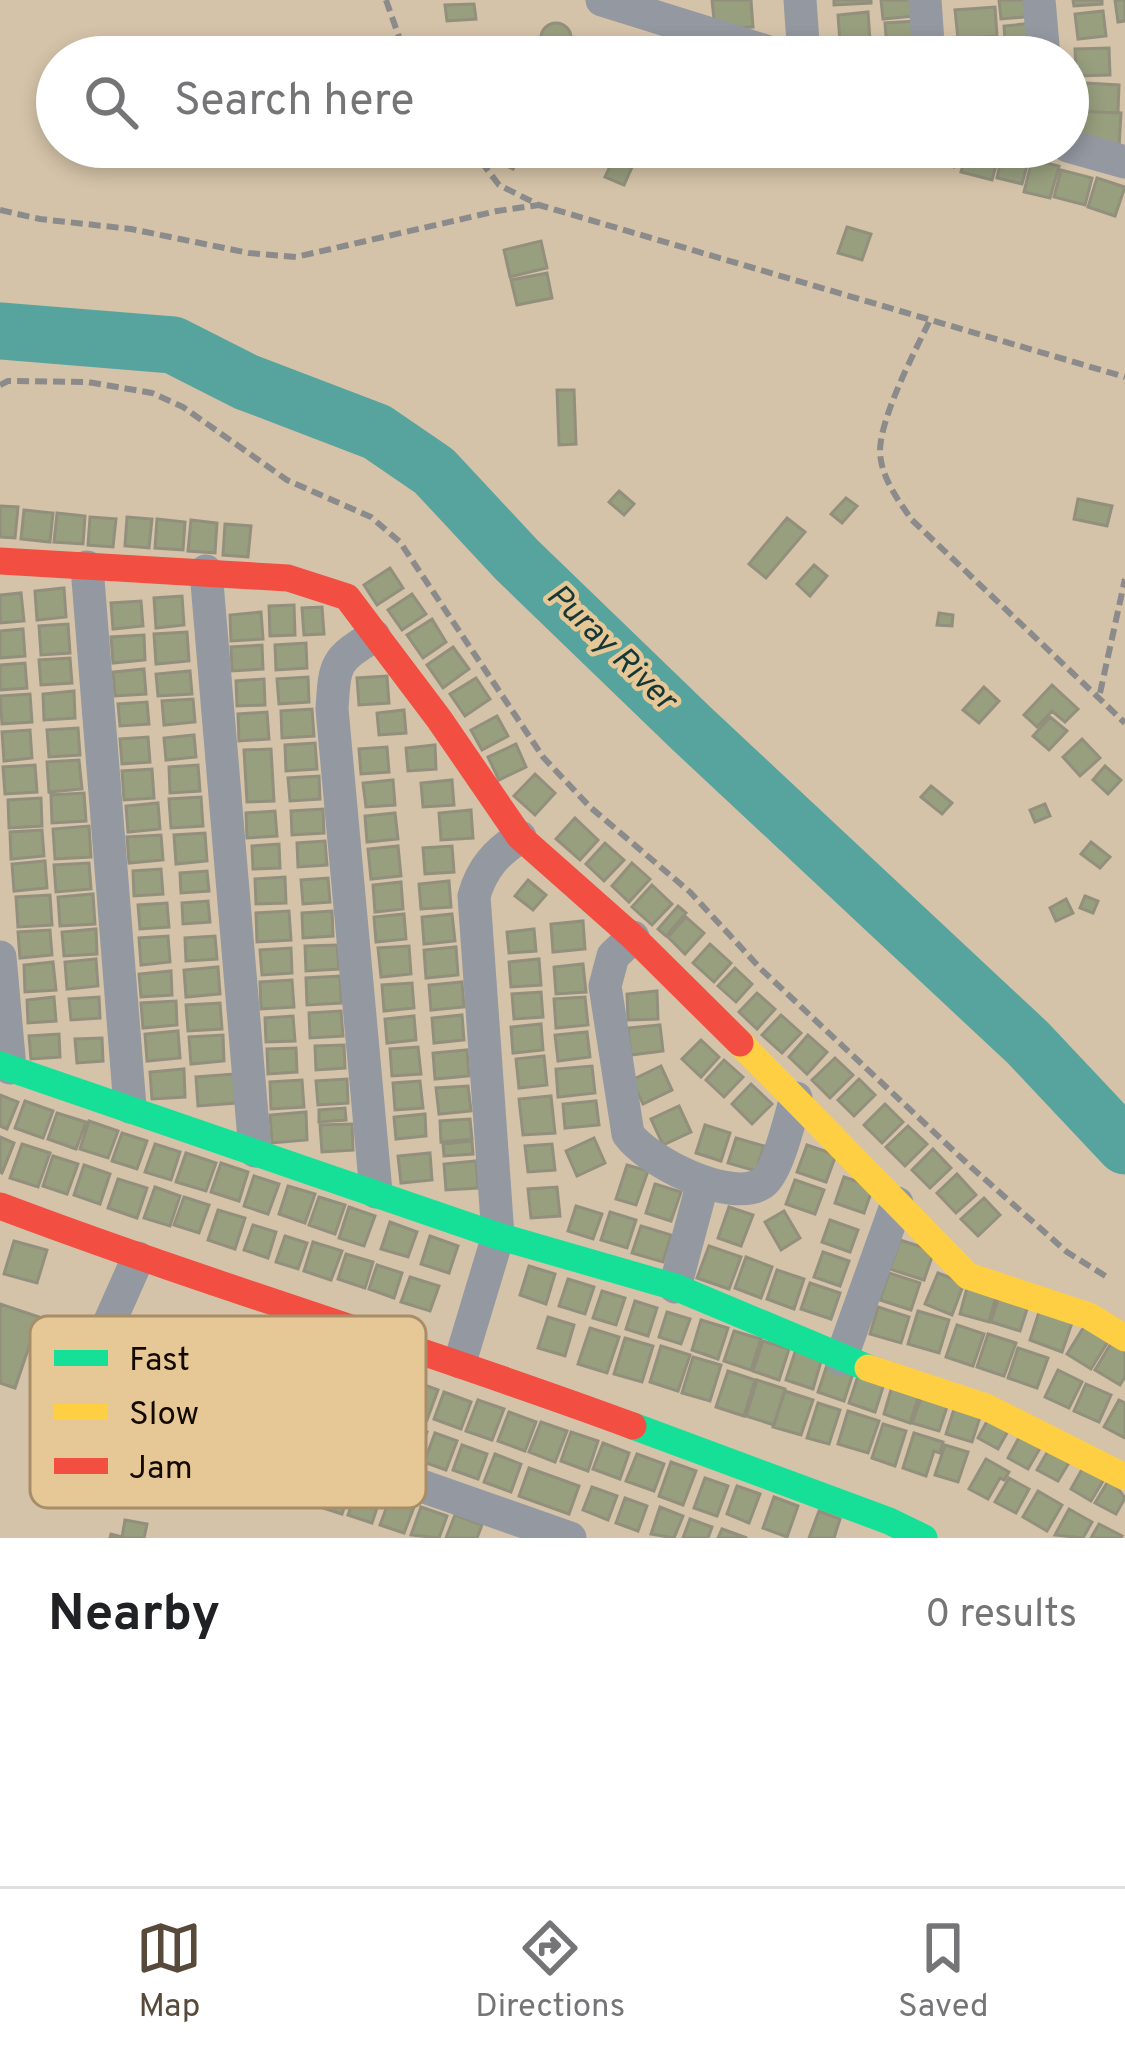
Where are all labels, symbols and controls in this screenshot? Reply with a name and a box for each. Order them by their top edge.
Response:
search box [36,36,1089,168]
icon: search [78,69,144,135]
text: Search here [174,74,414,131]
water label: Puray River [536,576,686,723]
legend [30,1316,426,1508]
text: Fast [129,1341,190,1383]
text: Slow [129,1395,199,1437]
text: Jam [129,1449,193,1491]
text: Nearby [48,1584,220,1649]
text: 0 results [925,1592,1077,1641]
tab: Map [136,1915,202,2029]
tab: Directions [475,1915,625,2029]
tab: Saved [898,1915,989,2029]

